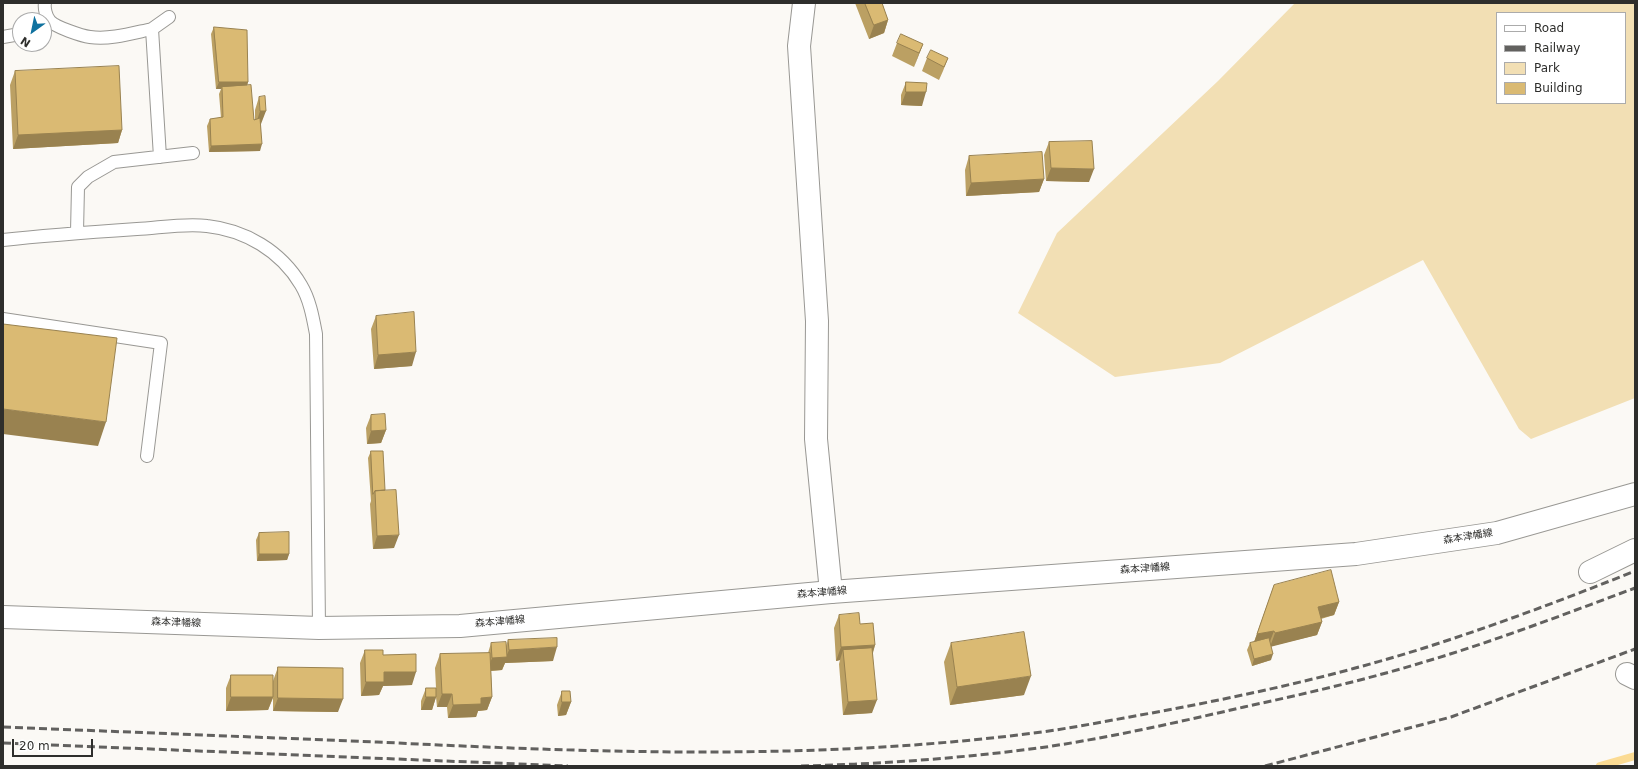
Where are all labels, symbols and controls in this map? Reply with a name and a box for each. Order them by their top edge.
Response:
north arrow [12,12,52,52]
legend [1496,12,1626,104]
text: Road [1534,21,1564,35]
text: N [18,34,33,50]
text: Railway [1534,41,1580,55]
text: Park [1534,61,1560,75]
text: Building [1534,81,1583,95]
street label: 森本津幡線 [1442,527,1494,547]
street label: 森本津幡線 [1120,561,1170,577]
street label: 森本津幡線 [797,585,847,601]
street label: 森本津幡線 [475,614,525,630]
street label: 森本津幡線 [151,616,201,630]
scale bar [14,731,95,757]
text: 20 m [19,739,50,753]

